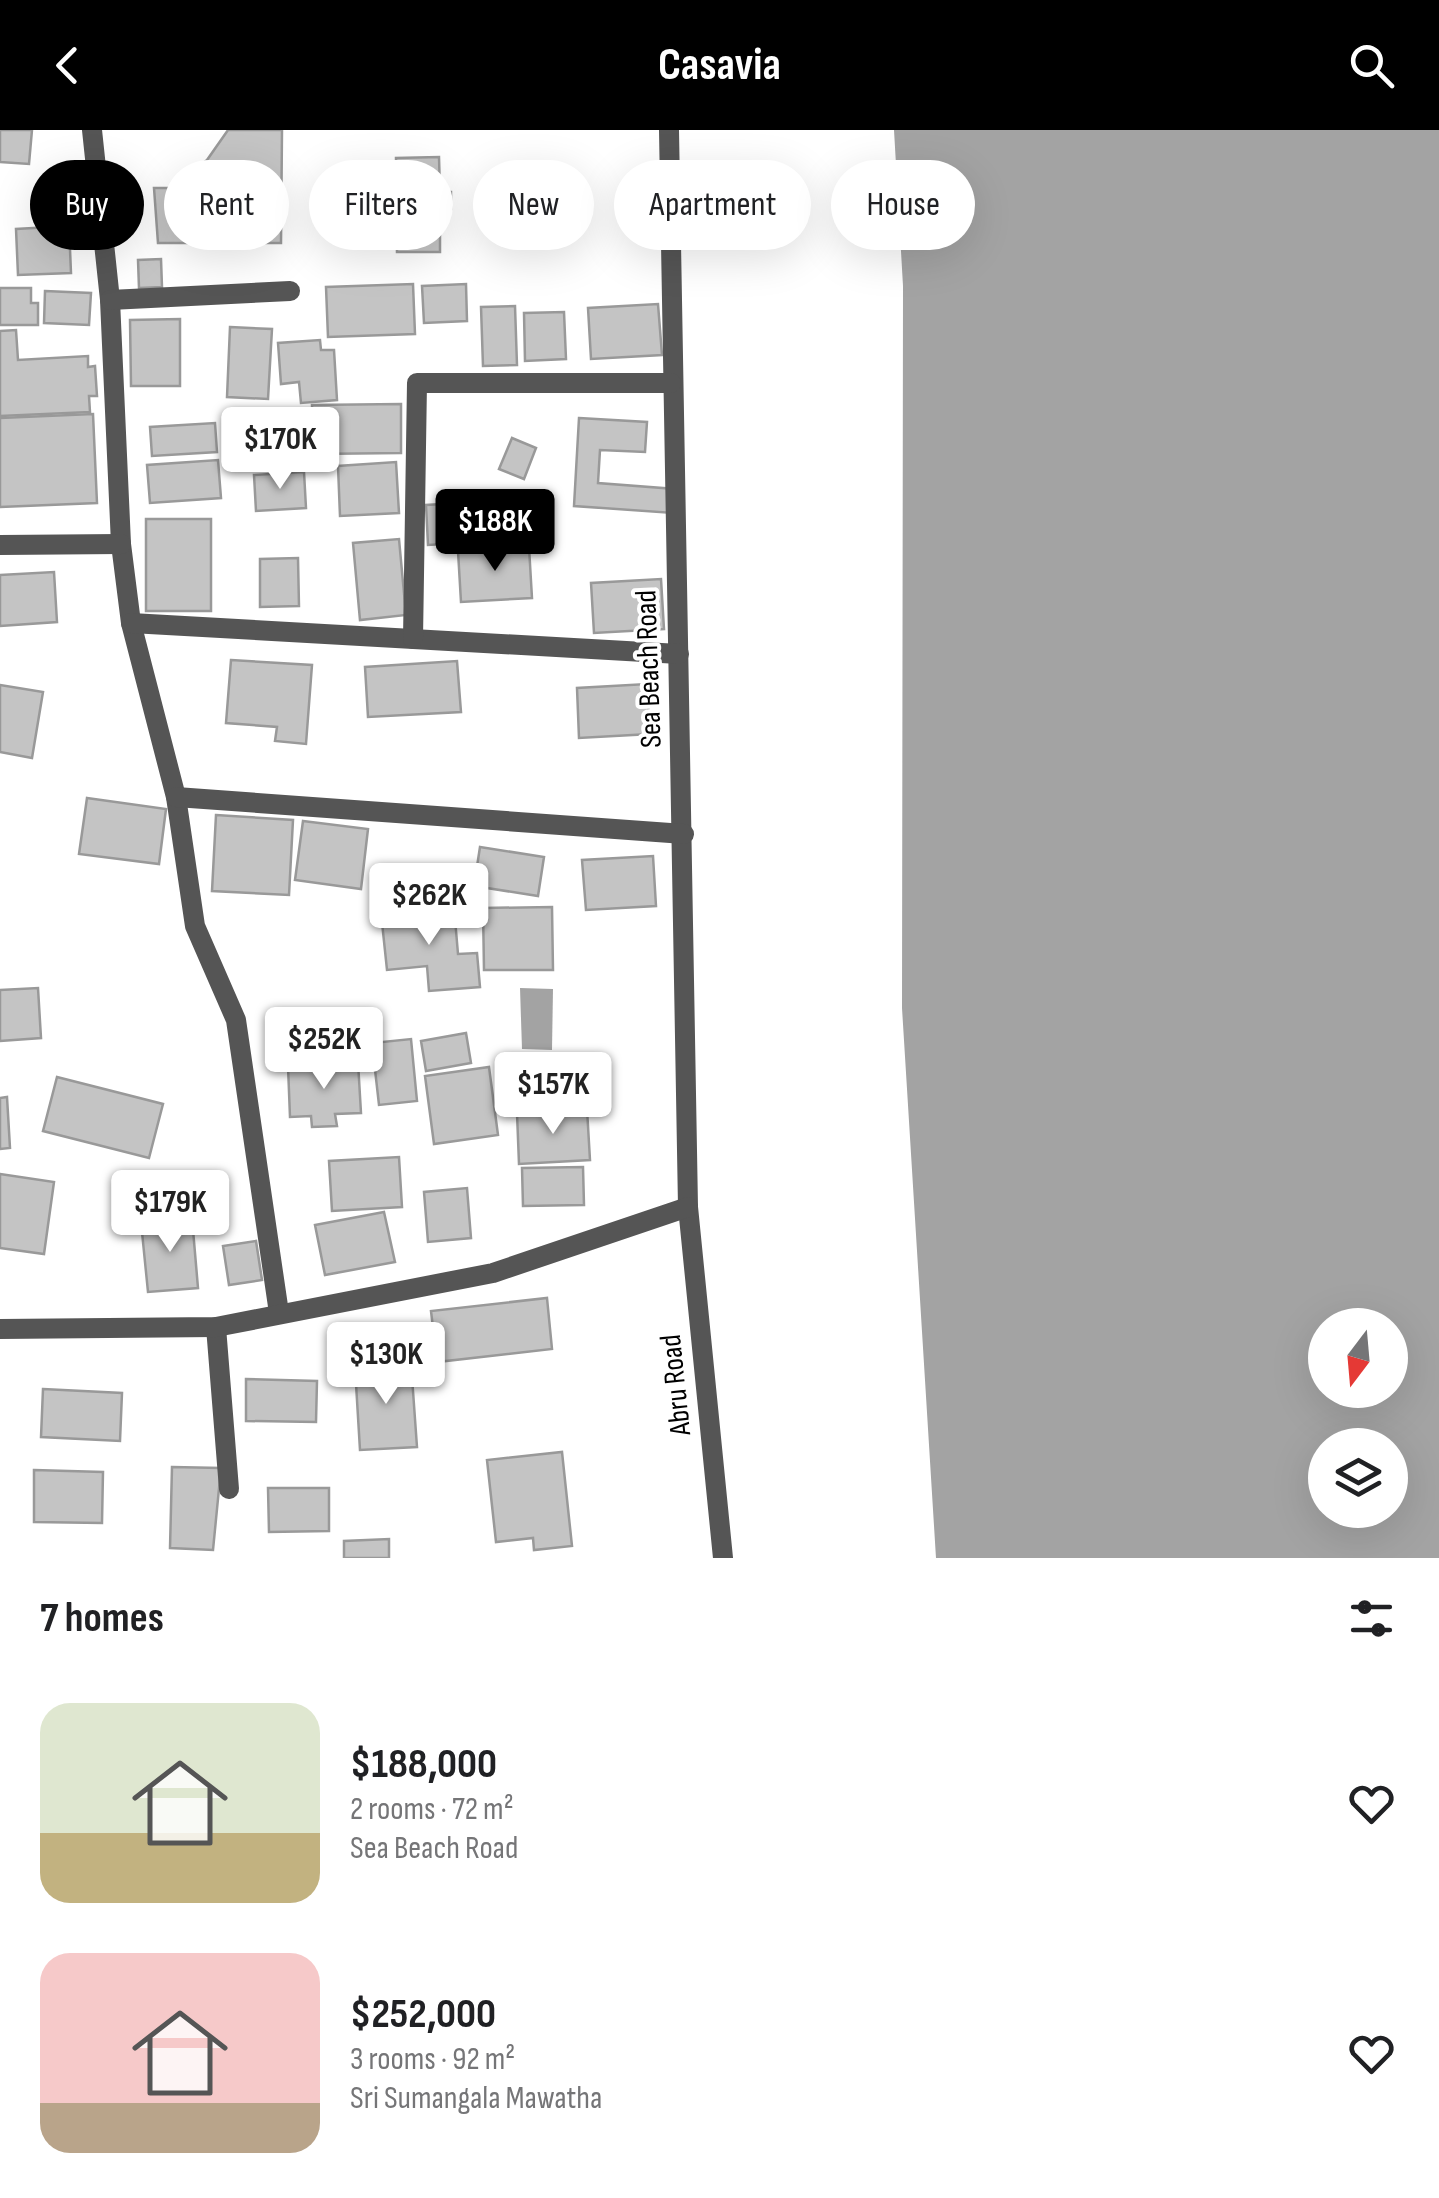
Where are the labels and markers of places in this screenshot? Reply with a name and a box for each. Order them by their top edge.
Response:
pin: $170K [210,407,350,492]
pin: $188K [425,489,565,574]
pin: $262K [359,863,499,948]
pin: $252K [254,1007,394,1092]
pin: $157K [483,1052,623,1137]
pin: $179K [100,1170,240,1255]
pin: $130K [316,1322,456,1407]

